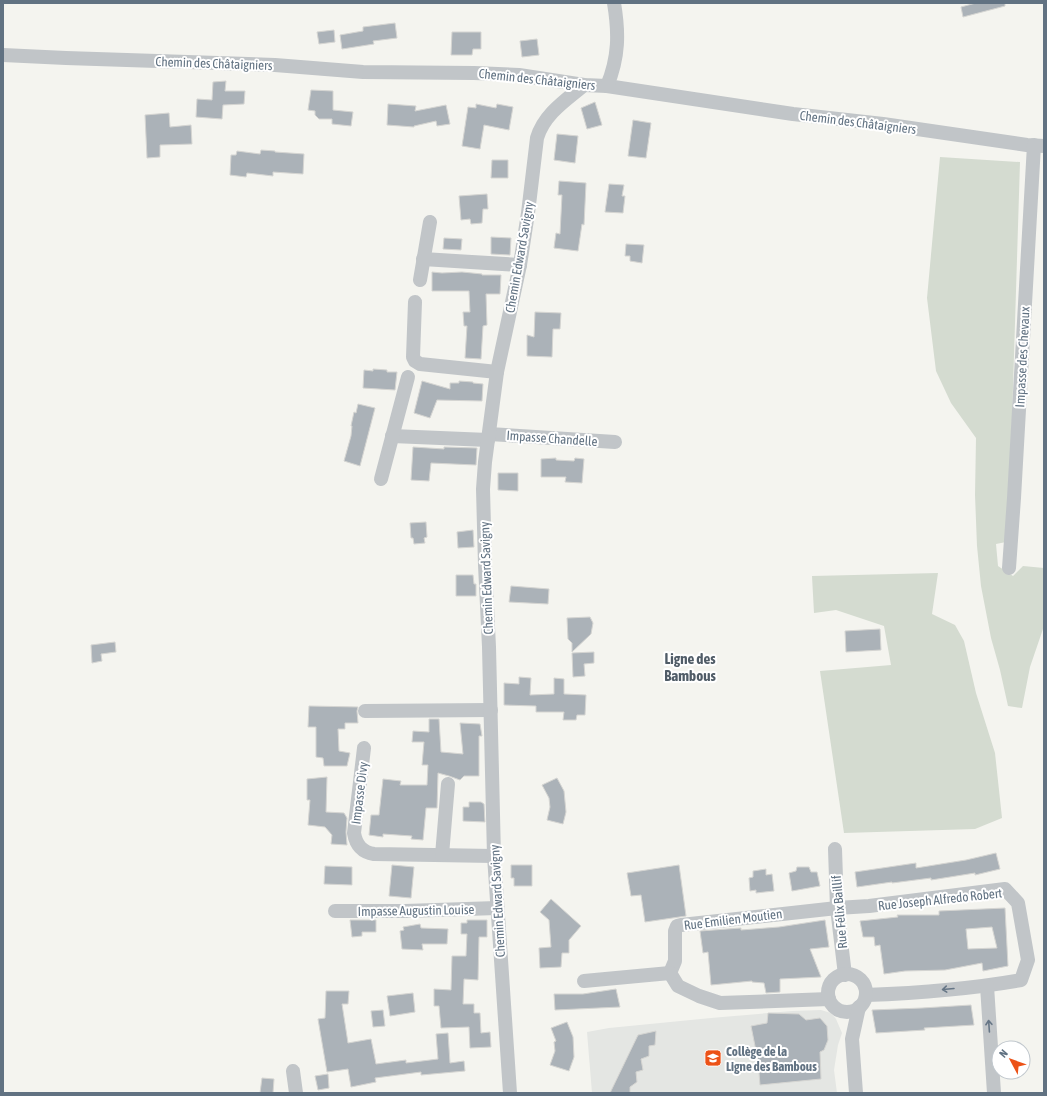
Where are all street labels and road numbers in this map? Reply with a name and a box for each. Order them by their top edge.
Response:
street label: Chemin des Châtaigniers [155,54,273,73]
street label: Chemin des Châtaigniers [478,66,596,93]
street label: Chemin des Châtaigniers [799,108,917,137]
street label: Chemin Edward Savigny [502,200,537,314]
street label: Impasse des Chevaux [1012,306,1033,408]
street label: Impasse Chandelle [506,428,598,449]
street label: Chemin Edward Savigny [477,521,496,635]
street label: Impasse Divy [348,760,371,825]
street label: Chemin Edward Savigny [487,844,508,958]
street label: Rue Félix Baillif [829,874,850,949]
street label: Rue Joseph Alfredo Robert [877,885,1003,913]
street label: Impasse Augustin Louise [358,902,475,919]
street label: Rue Emilien Moutien [683,906,783,933]

